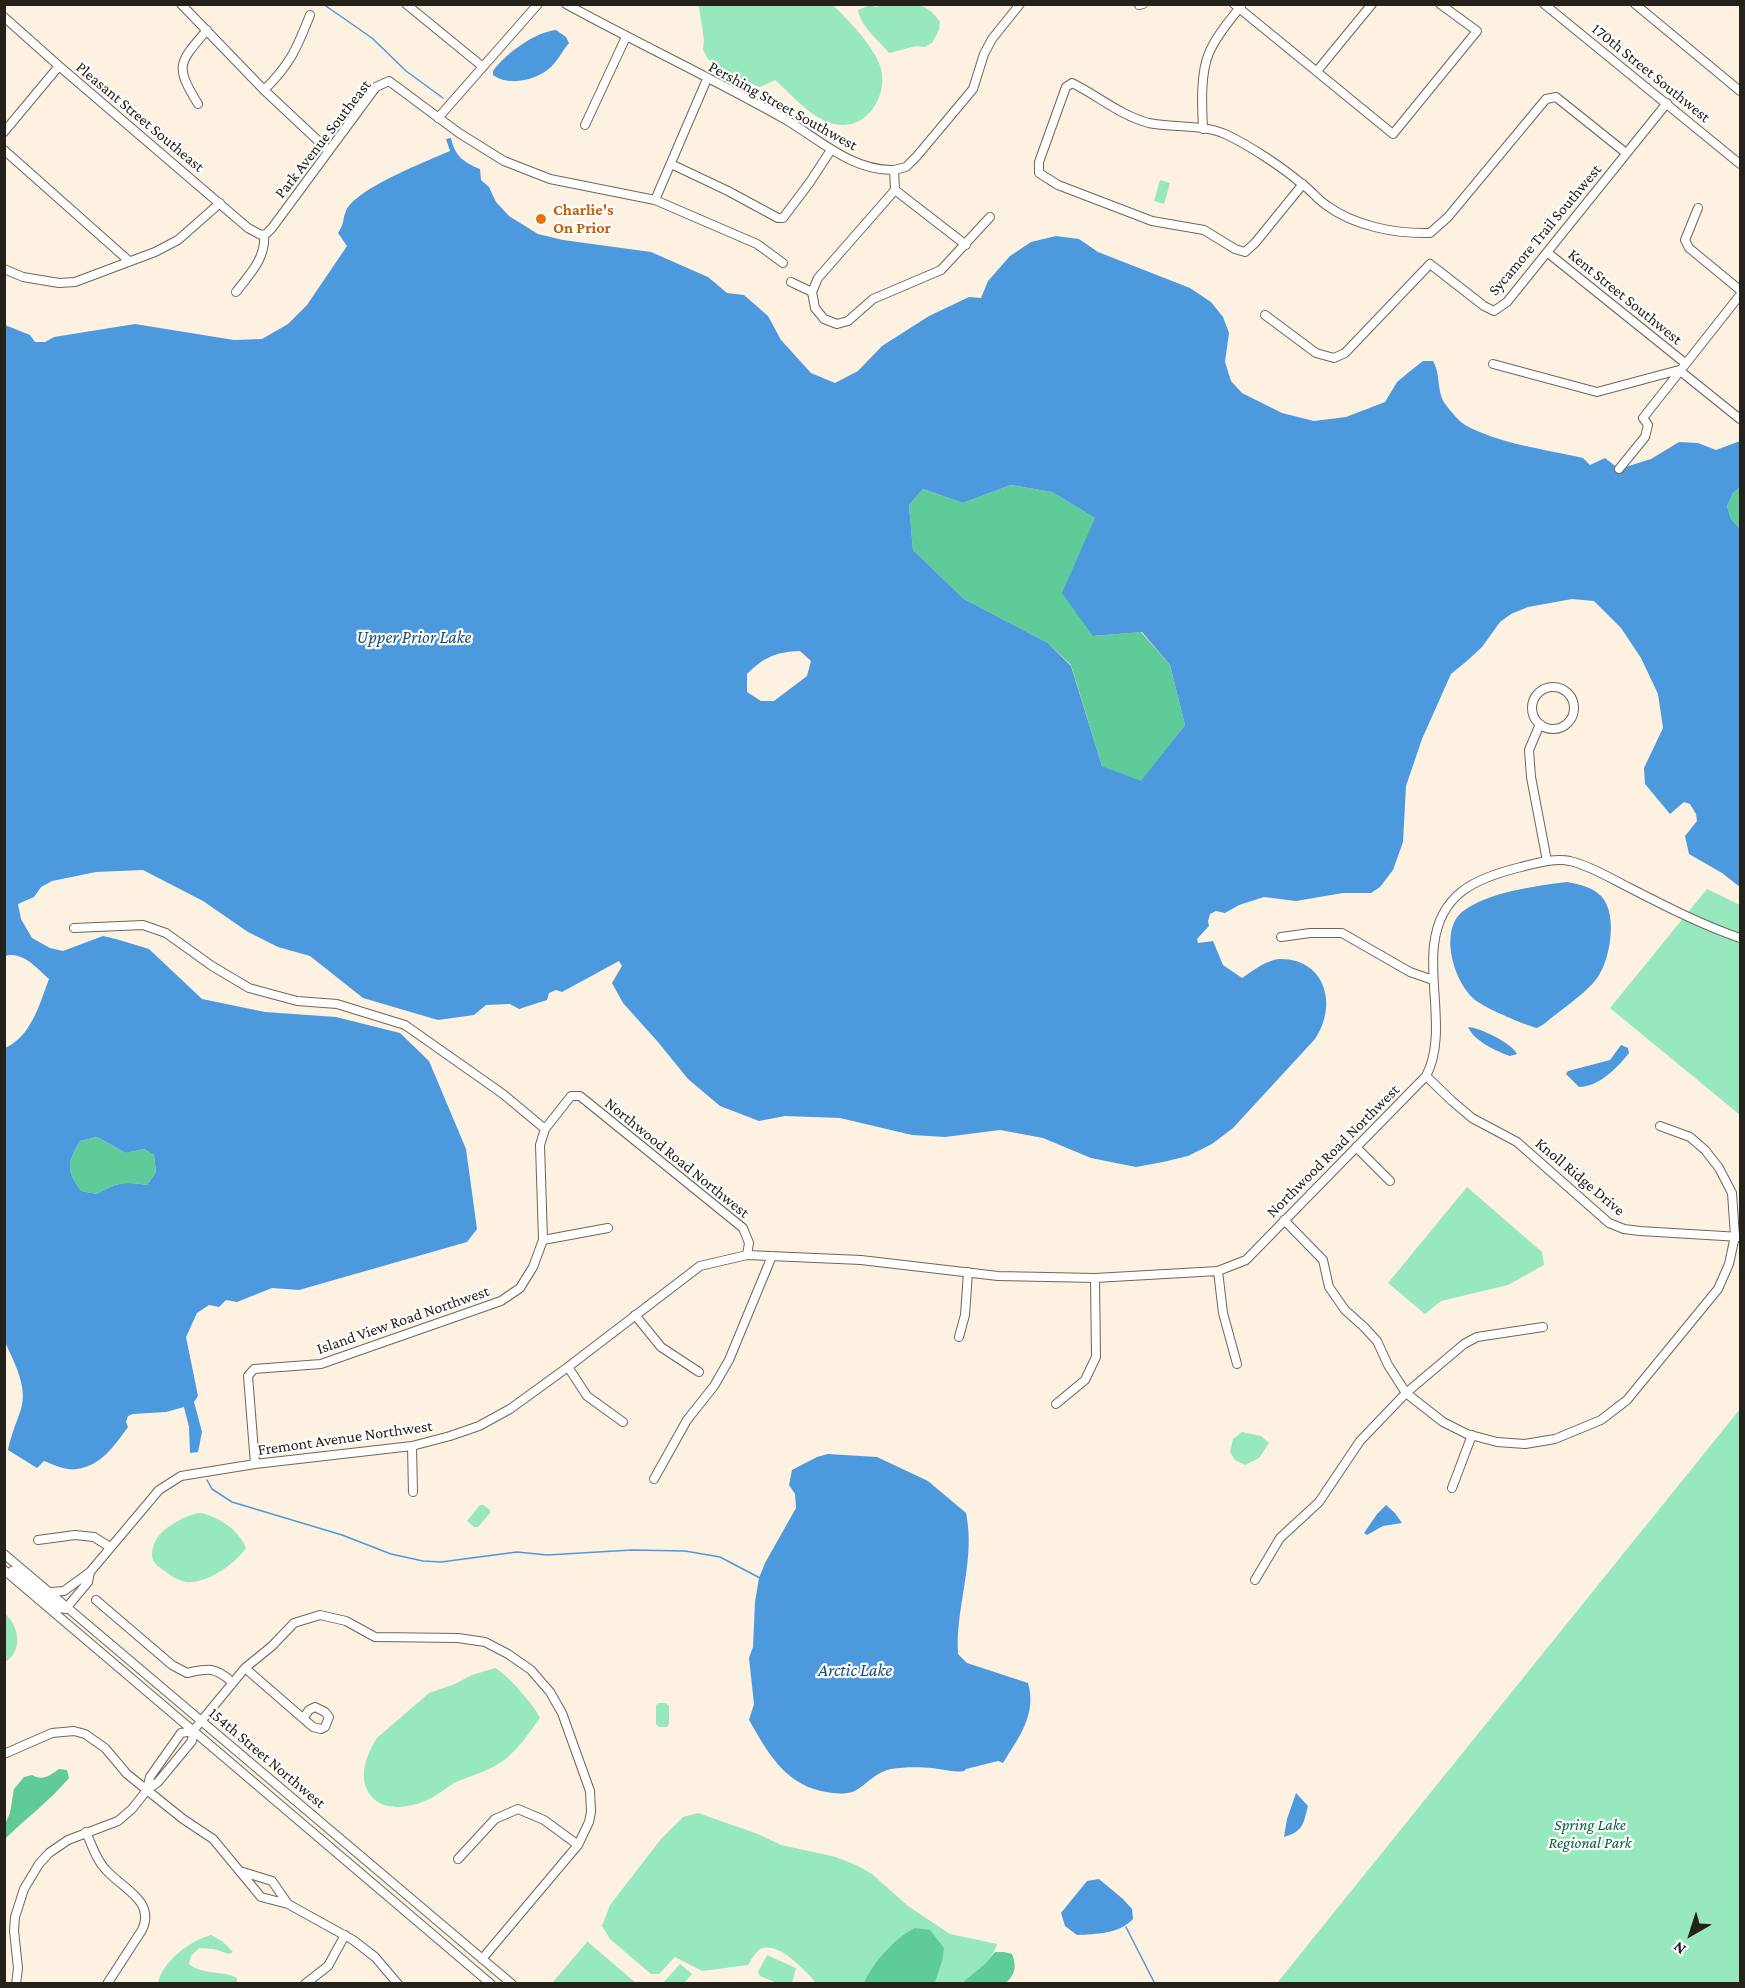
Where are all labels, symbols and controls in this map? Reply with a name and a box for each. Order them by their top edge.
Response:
street label: 170th Street Southwest [1588,19,1714,127]
street label: Pershing Street Southwest [705,57,861,155]
street label: Pleasant Street Southeast [72,58,208,176]
street label: Park Avenue Southeast [271,76,375,202]
street label: Sycamore Trail Southwest [1484,160,1606,300]
place label: Charlie's On Prior [553,200,614,238]
marker: Charlie's On Prior [534,212,548,226]
street label: Kent Street Southwest [1564,245,1686,349]
water label: Upper Prior Lake [357,626,471,648]
street label: Northwood Road Northwest [1262,1080,1404,1222]
street label: Northwood Road Northwest [601,1094,753,1222]
street label: Knoll Ridge Drive [1531,1134,1629,1220]
street label: Island View Road Northwest [314,1281,492,1359]
street label: Fremont Avenue Northwest [256,1416,434,1460]
water label: Arctic Lake [818,1659,892,1681]
street label: 154th Street Northwest [205,1704,329,1812]
park label: Spring Lake Regional Park [1548,1815,1632,1853]
north arrow [1661,1904,1721,1964]
text: N [1670,1938,1689,1958]

